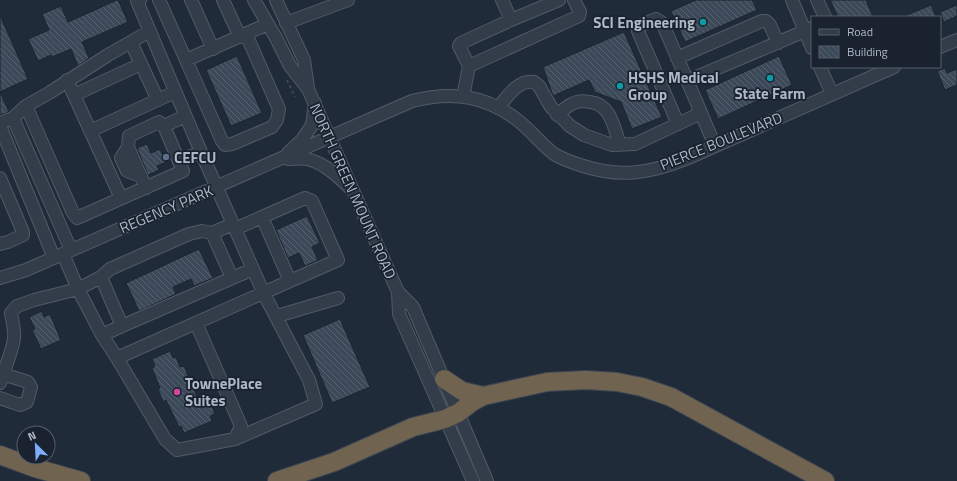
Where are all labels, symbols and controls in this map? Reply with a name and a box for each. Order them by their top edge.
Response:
place label: SCI Engineering [593,11,695,34]
legend [811,16,941,68]
marker: SCI Engineering [698,17,708,27]
text: Road [847,22,873,41]
text: Building [847,42,888,61]
place label: HSHS Medical Group [628,66,719,106]
marker: State Farm [765,73,775,83]
marker: HSHS Medical Group [615,81,625,91]
place label: State Farm [734,82,806,105]
street label: NORTH GREEN MOUNT ROAD [304,100,402,282]
street label: PIERCE BOULEVARD [656,106,786,176]
place label: CEFCU [174,146,216,169]
marker: CEFCU [161,152,171,162]
street label: REGENCY PARK [116,179,217,239]
place label: TownePlace Suites [185,372,263,412]
marker: TownePlace Suites [172,387,182,397]
north arrow [16,425,56,465]
text: N [25,427,39,445]

